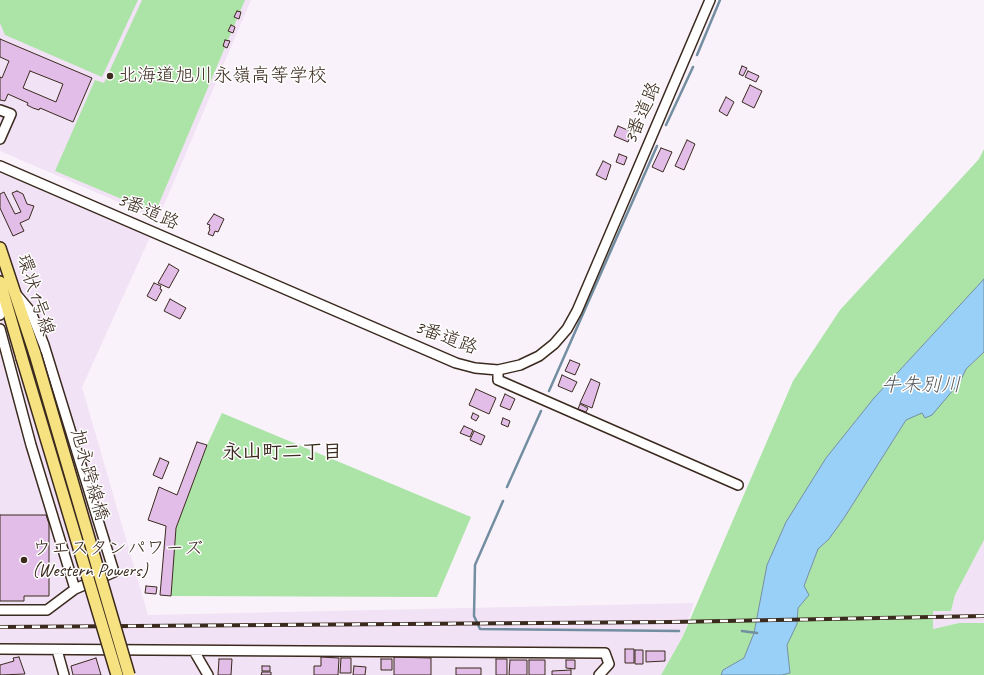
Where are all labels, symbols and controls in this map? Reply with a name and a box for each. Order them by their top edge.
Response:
place label: 北海道旭川永嶺高等学校 [118,65,327,87]
marker: 北海道旭川永嶺高等学校 [105,71,115,81]
street label: 3番道路 [620,78,666,148]
street label: 3番道路 [113,189,183,235]
street label: 環状1号線 [11,251,59,339]
street label: 3番道路 [411,316,481,360]
water label: 牛朱別川 [881,374,961,398]
street label: 旭永跨線橋 [65,426,113,524]
district label: 永山町二丁目 [222,441,342,465]
place label: ウエスタンパワーズ (Western Powers) [32,538,203,582]
marker: ウエスタンパワーズ (Western Powers) [19,555,29,565]

